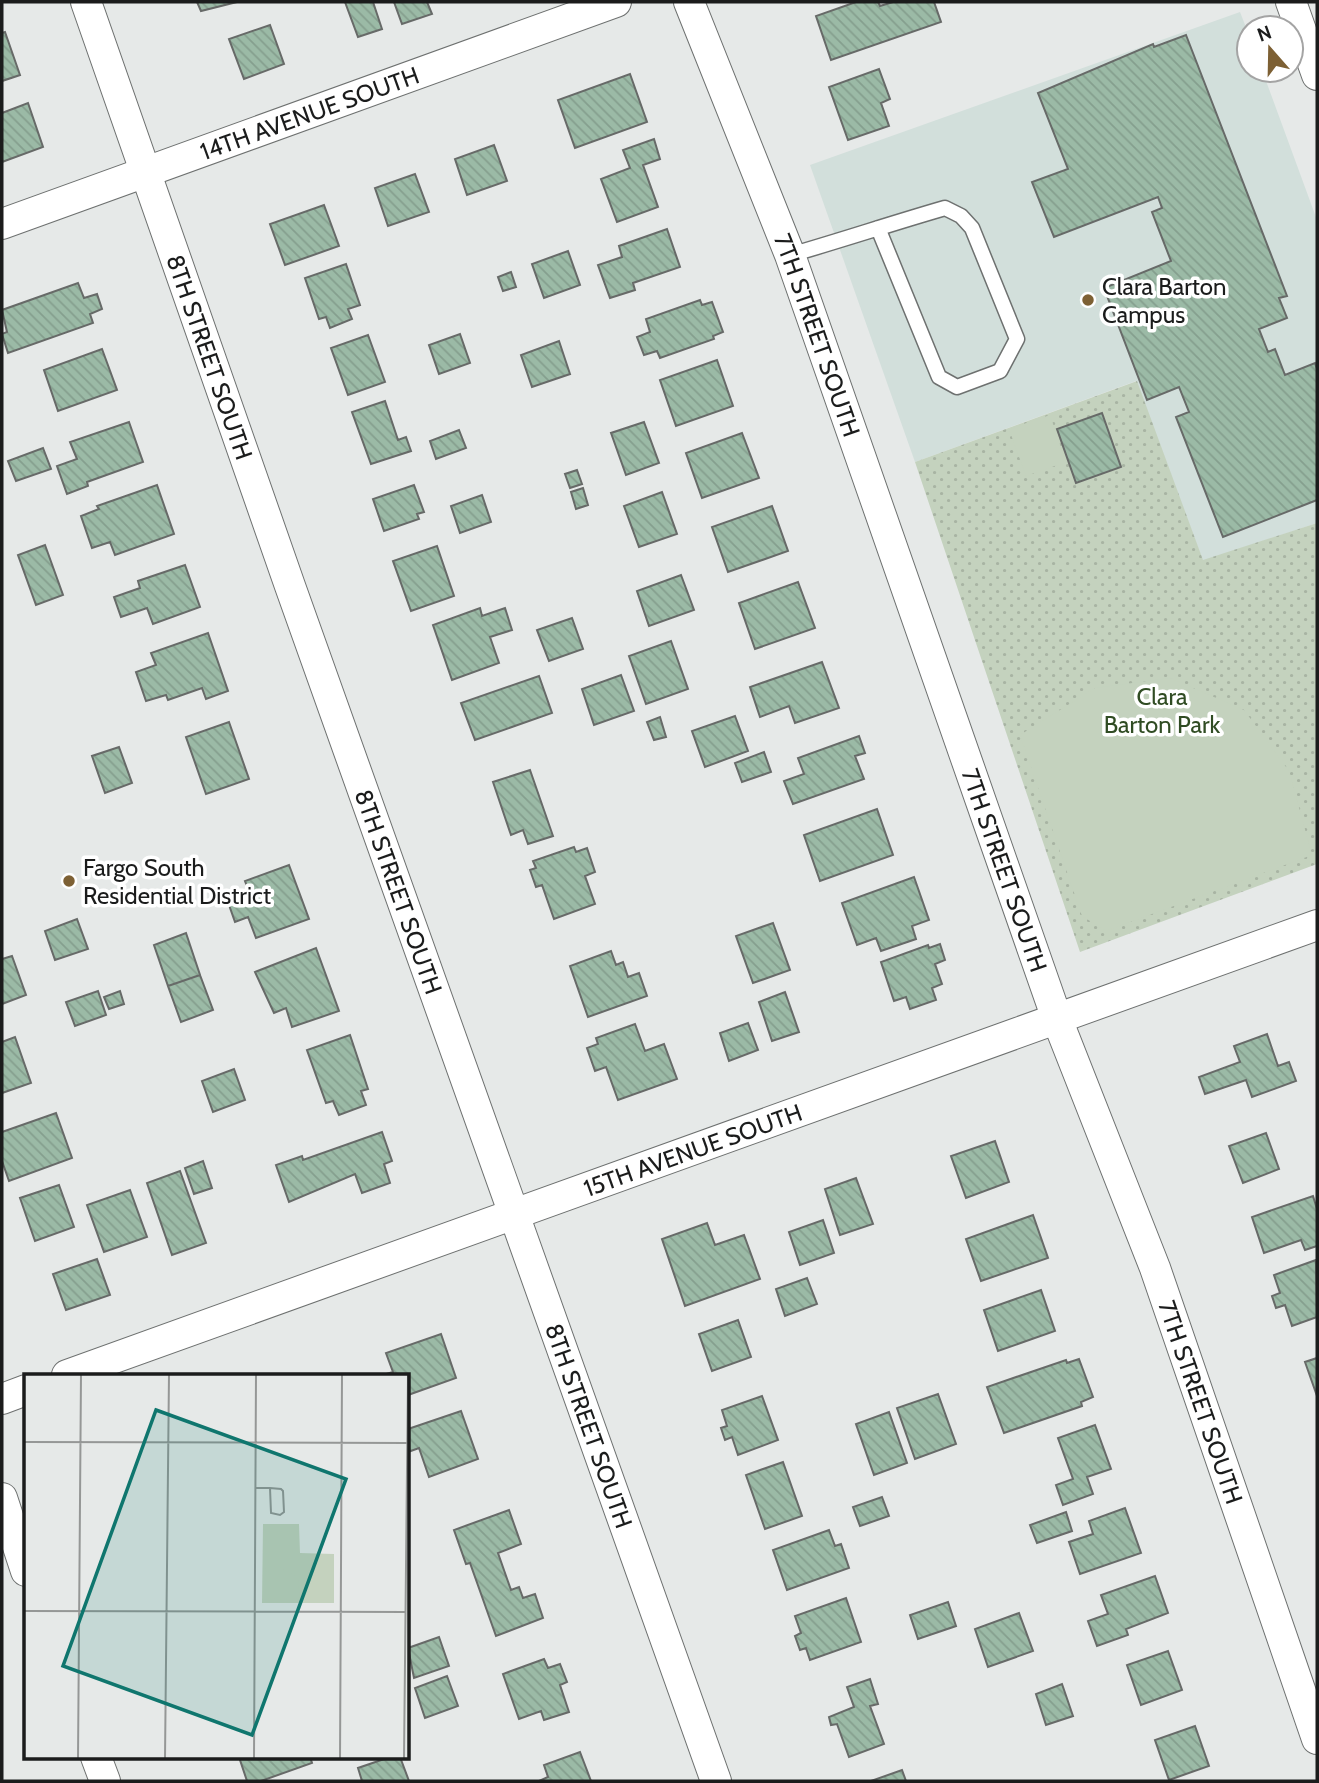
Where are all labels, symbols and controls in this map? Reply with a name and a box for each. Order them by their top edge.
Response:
north arrow [1235,14,1305,84]
text: N [1254,20,1275,47]
street label: 14TH AVENUE SOUTH [196,60,423,166]
street label: 7TH STREET SOUTH [768,229,867,440]
street label: 8TH STREET SOUTH [161,251,259,463]
place label: Clara Barton Campus [1102,272,1226,329]
marker: Clara Barton Campus [1080,292,1096,308]
park label: Clara Barton Park [1104,682,1221,739]
street label: 7TH STREET SOUTH [956,765,1054,976]
street label: 8TH STREET SOUTH [349,785,449,998]
place label: Fargo South Residential District [83,853,271,910]
marker: Fargo South Residential District [61,873,77,889]
street label: 15TH AVENUE SOUTH [579,1097,806,1202]
street label: 7TH STREET SOUTH [1153,1296,1249,1508]
street label: 8TH STREET SOUTH [540,1319,639,1532]
inset map [24,1374,410,1758]

